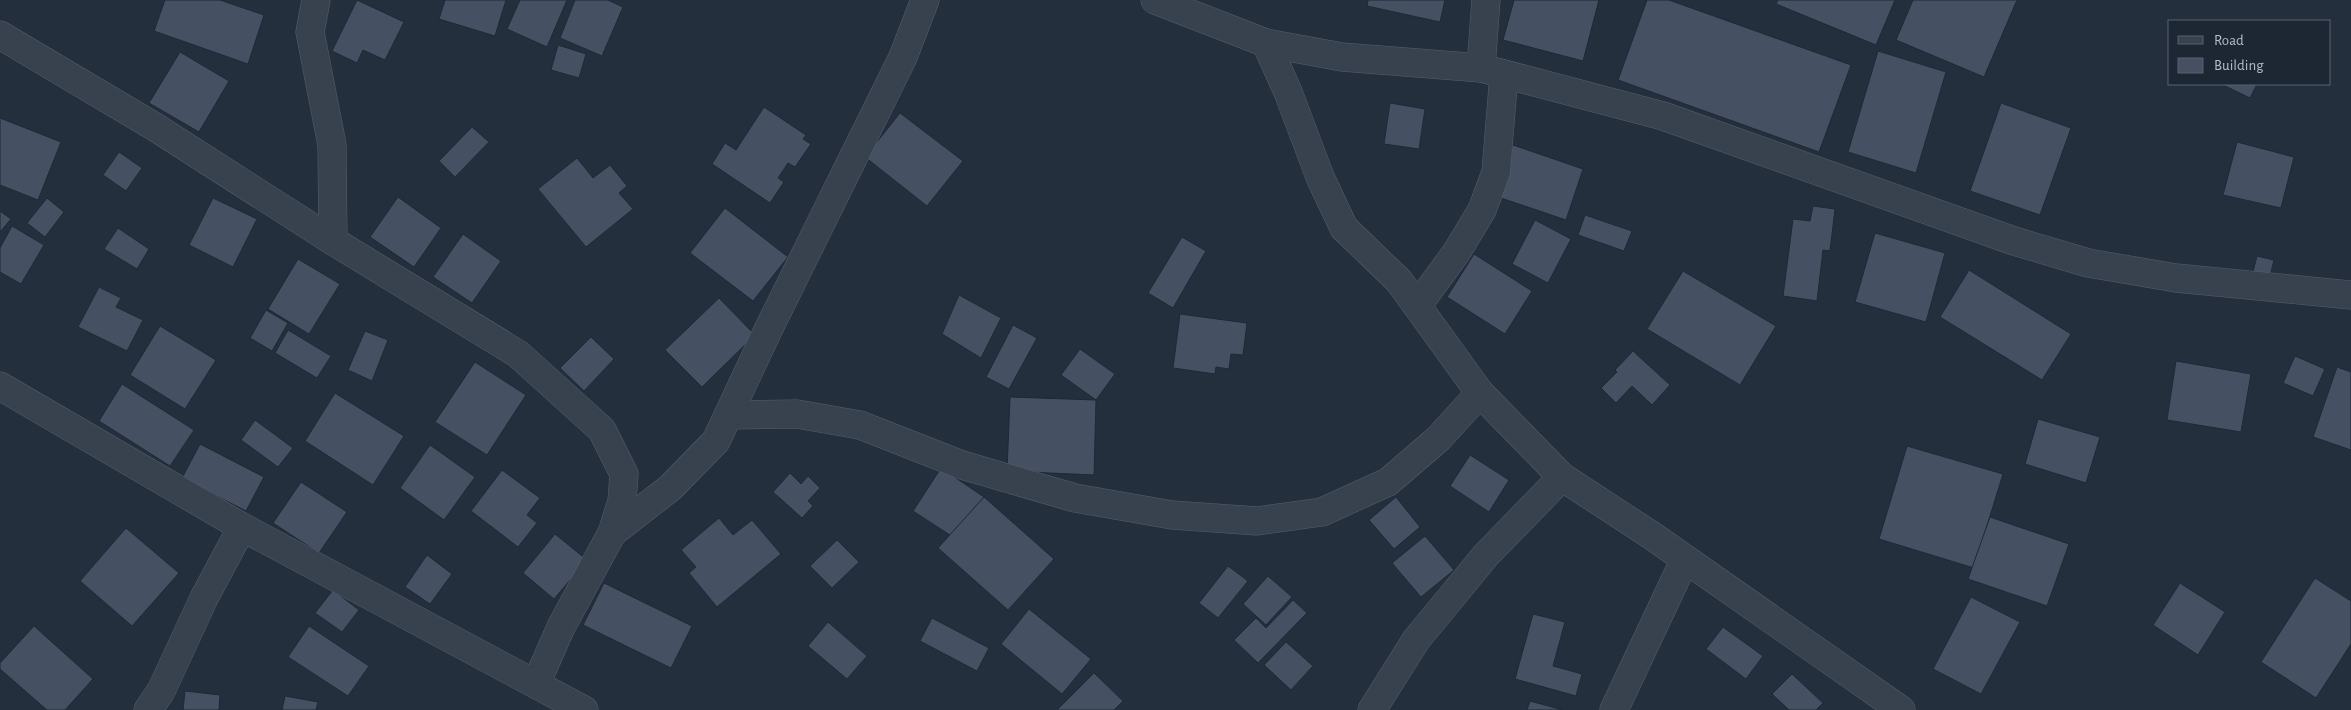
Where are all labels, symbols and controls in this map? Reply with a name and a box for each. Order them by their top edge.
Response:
legend [2168,20,2331,85]
text: Road [2214,33,2244,48]
text: Building [2214,58,2264,73]

